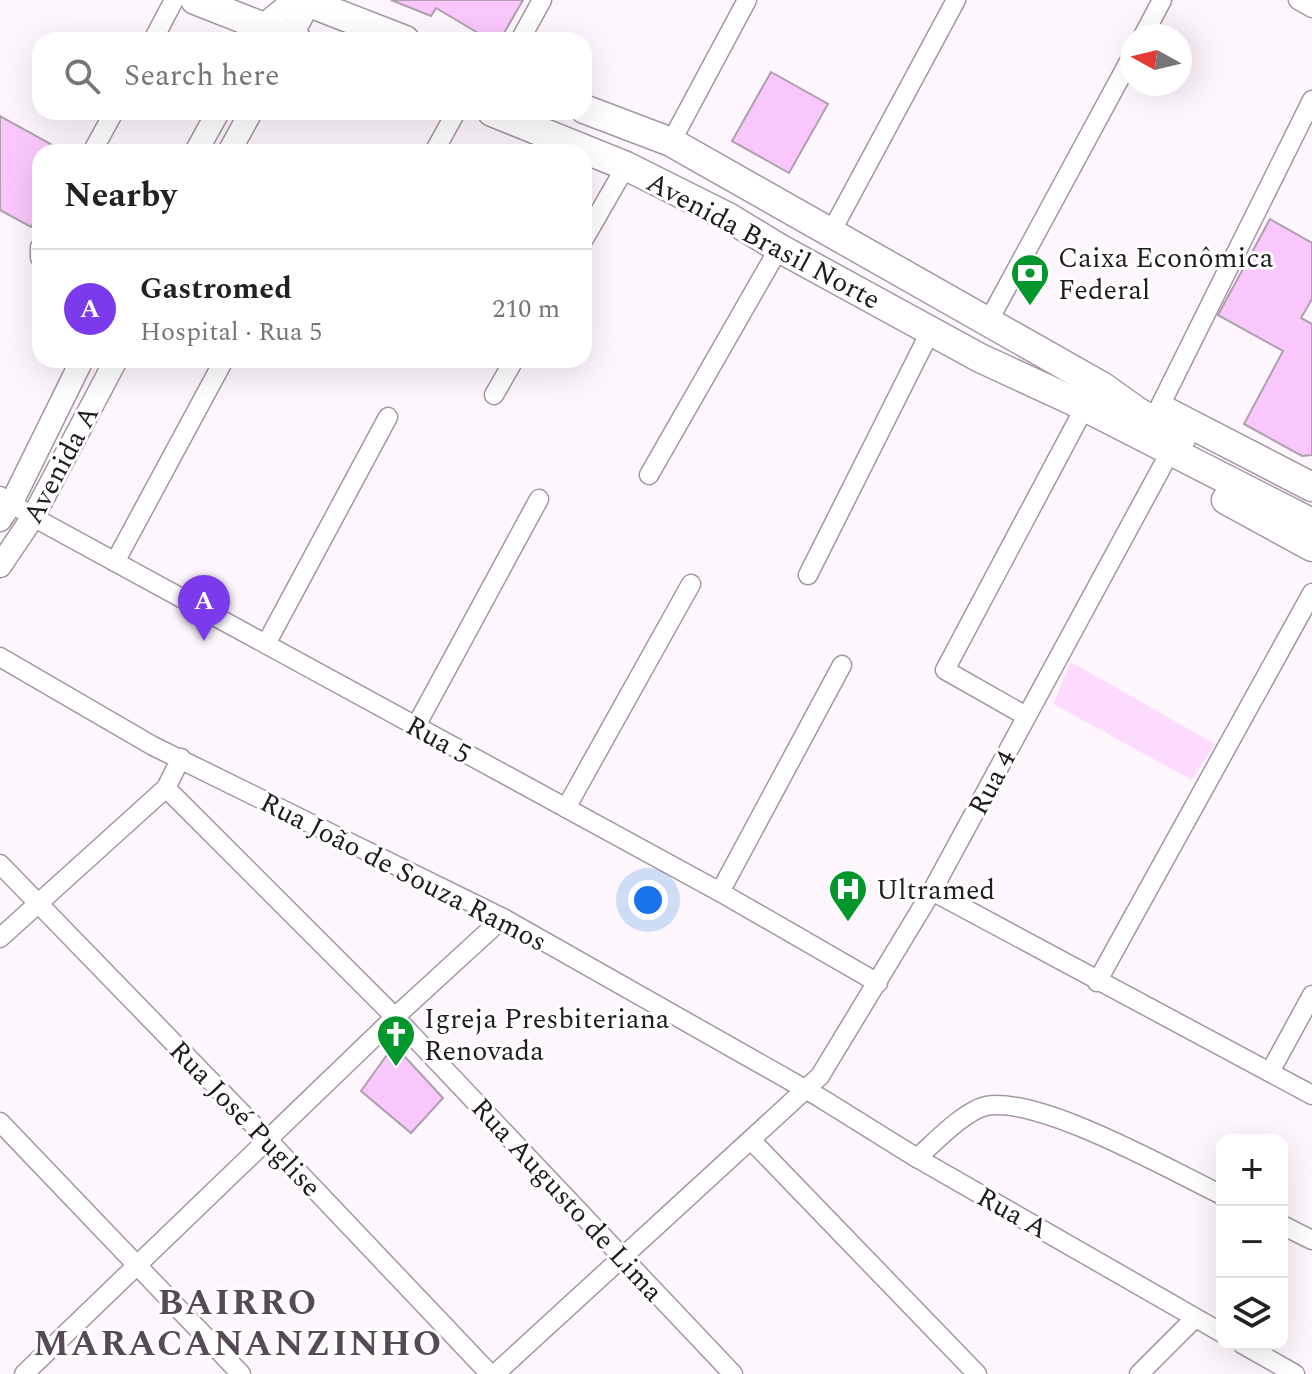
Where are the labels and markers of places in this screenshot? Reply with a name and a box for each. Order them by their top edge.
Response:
place label: Caixa Econômica Federal [1058,237,1274,312]
bank icon: Caixa Econômica Federal [1009,252,1051,307]
pin: A [178,575,230,641]
hospital icon: Ultramed [827,868,869,923]
place label: Ultramed [876,869,995,912]
place label: Igreja Presbiteriana Renovada [424,998,670,1073]
church icon: Igreja Presbiteriana Renovada [375,1013,417,1068]

